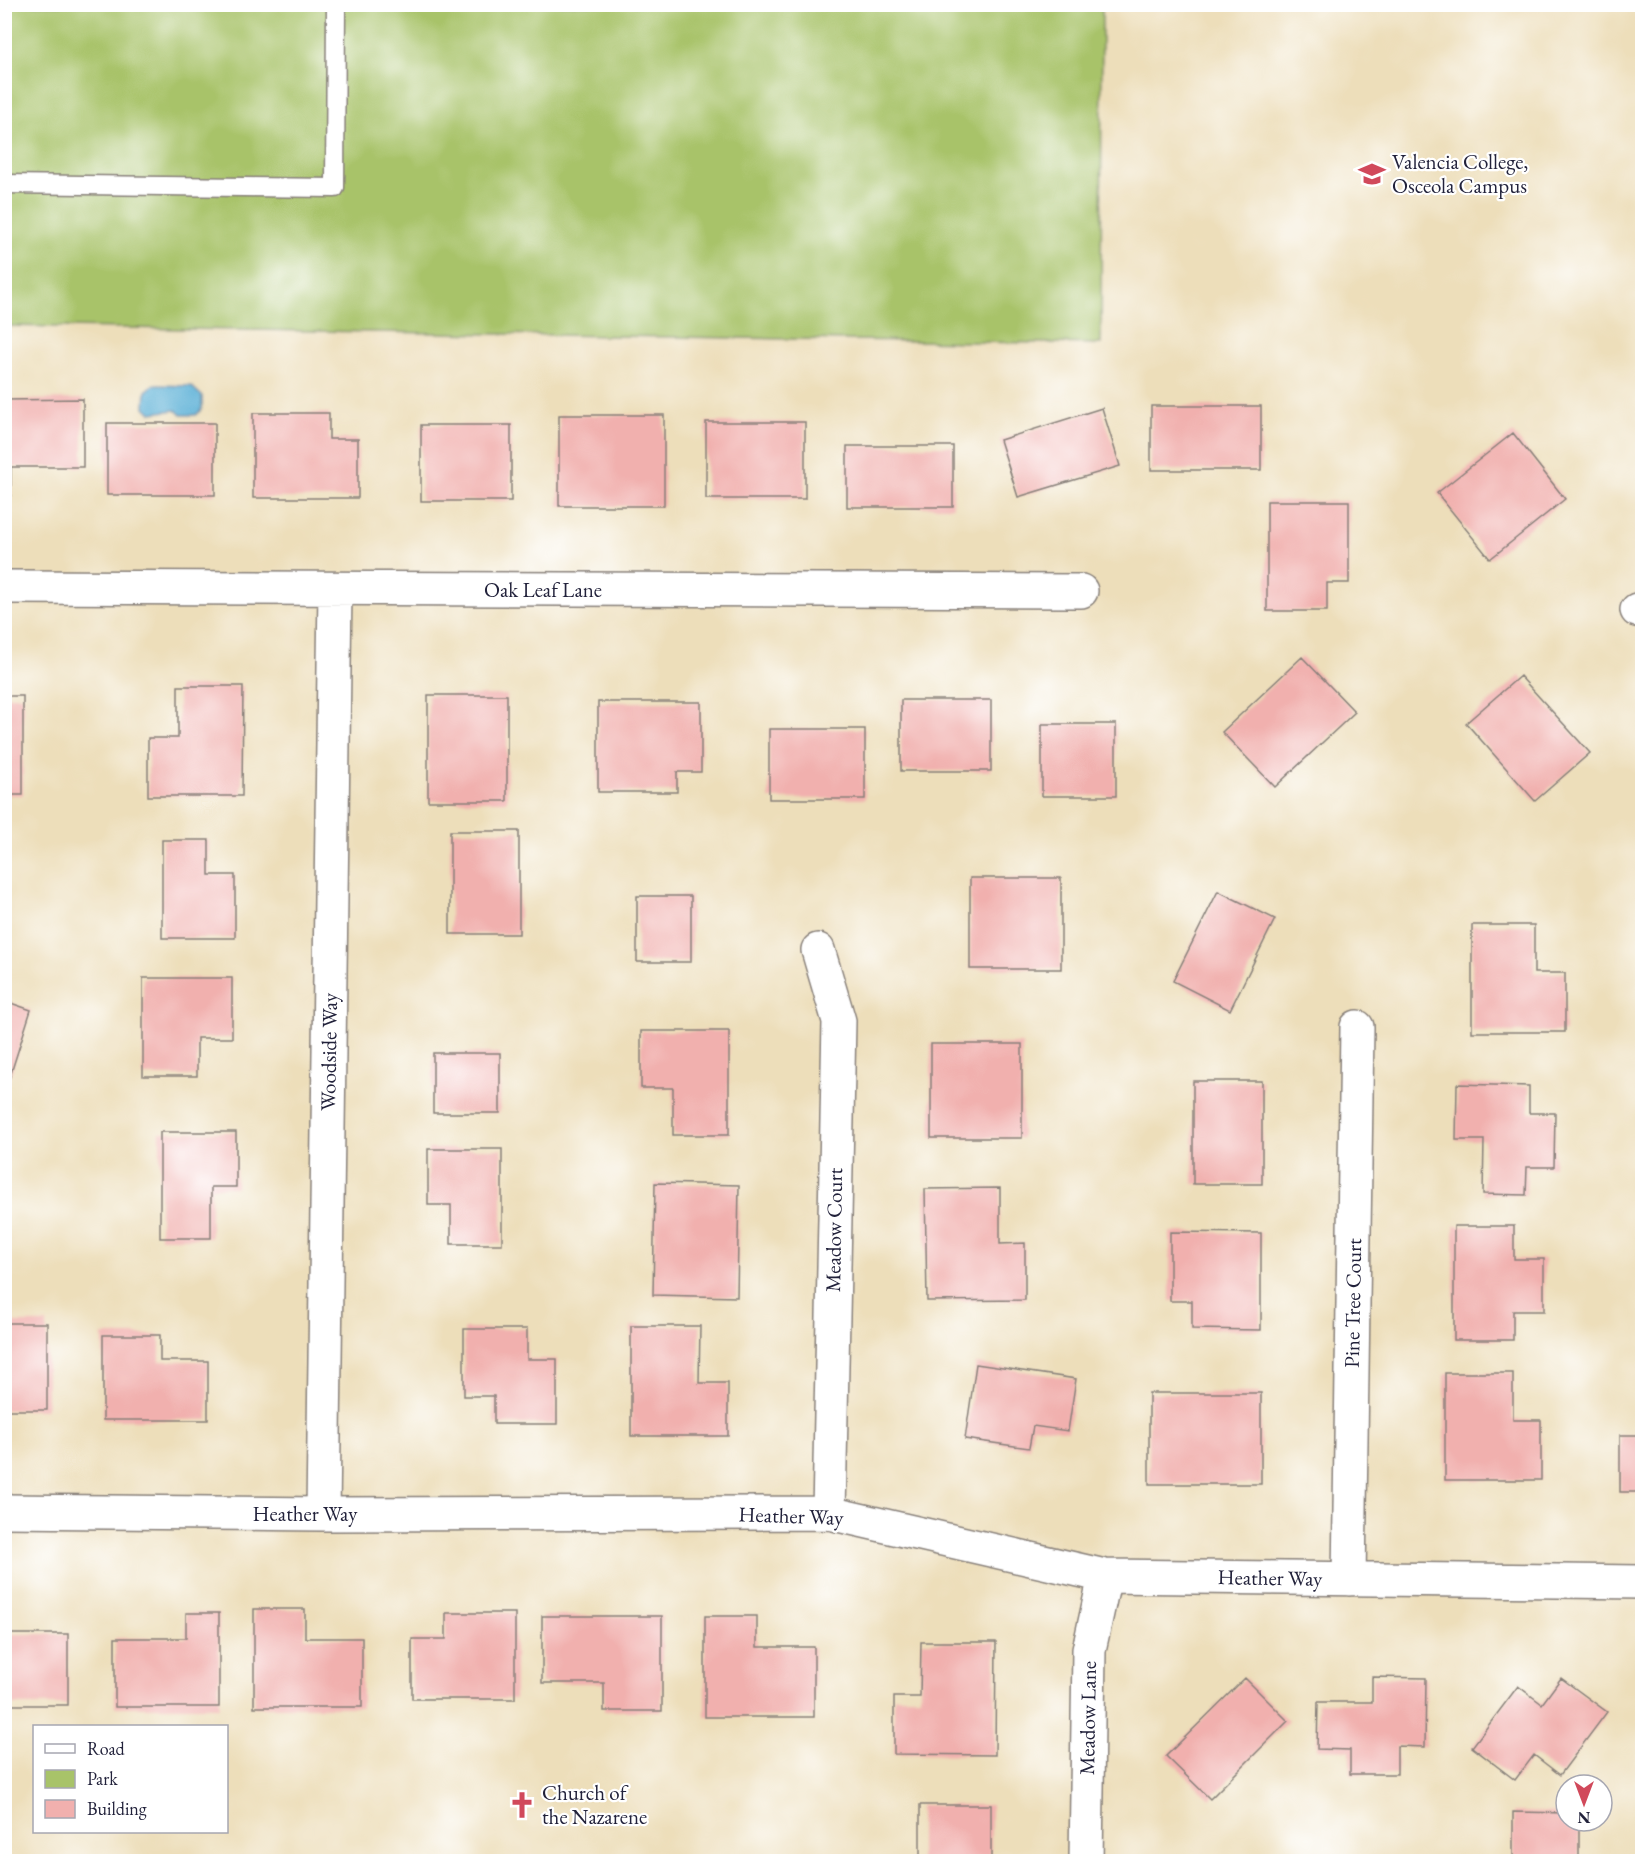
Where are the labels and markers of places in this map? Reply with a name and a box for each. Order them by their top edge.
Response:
place label: Valencia College, Osceola Campus [1392,148,1528,199]
school or university icon: Valencia College, Osceola Campus [1357,159,1387,189]
place label: Church of the Nazarene [542,1779,647,1830]
church icon: Church of the Nazarene [507,1790,537,1820]

